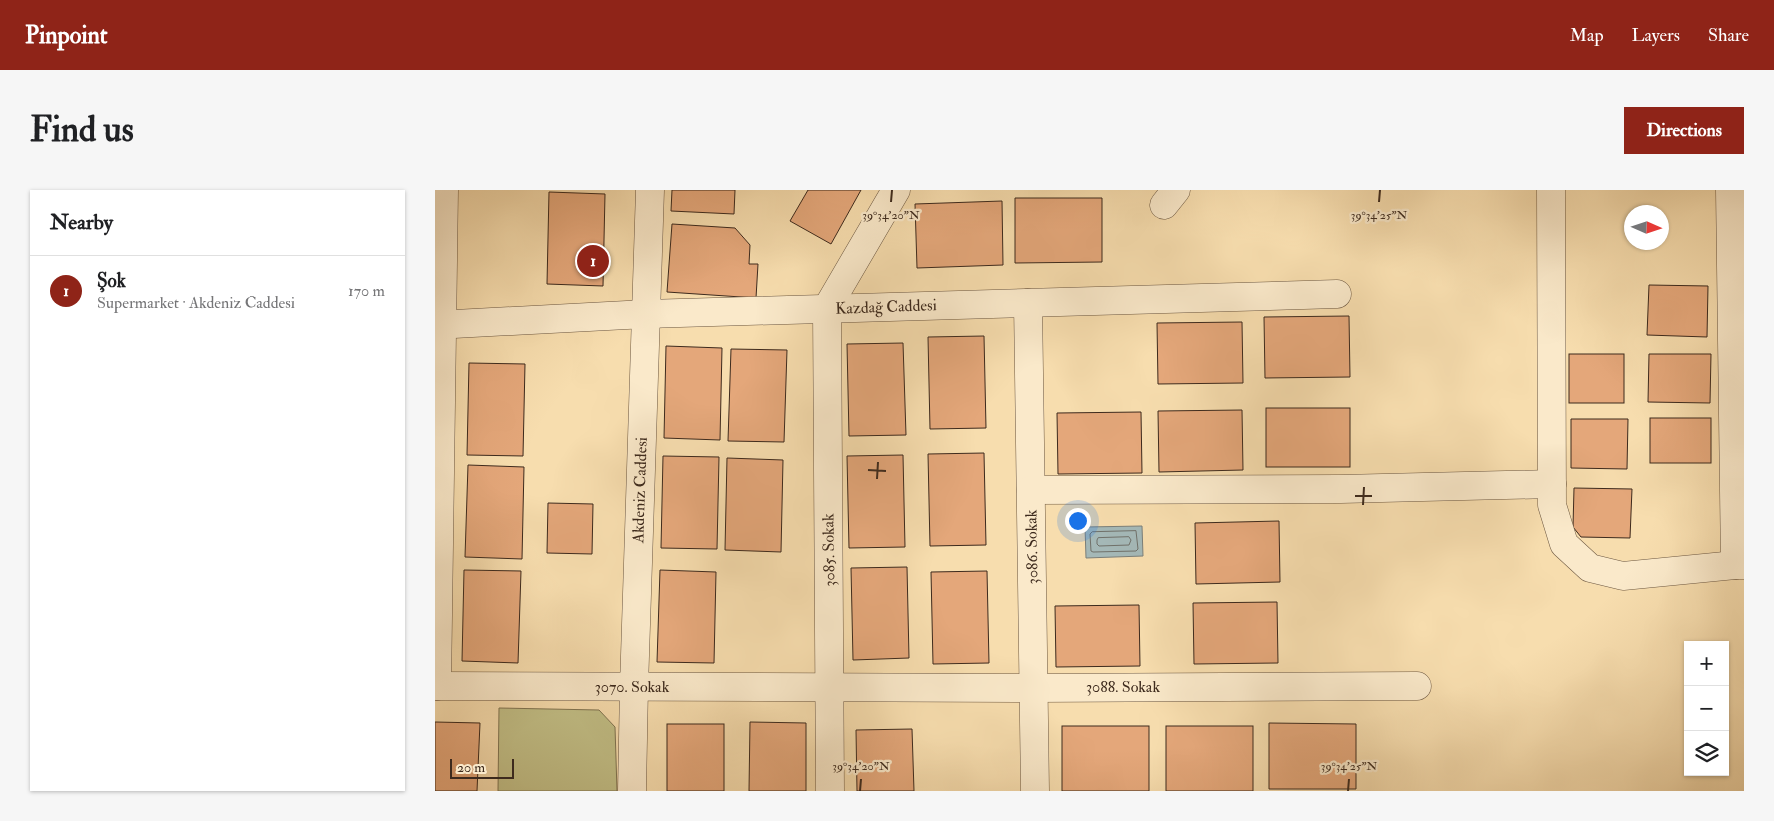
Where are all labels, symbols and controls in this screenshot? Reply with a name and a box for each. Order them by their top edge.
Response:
text: Pinpoint [25,20,108,51]
text: Map [1570,24,1604,47]
text: Layers [1632,24,1680,47]
text: Share [1708,24,1749,47]
button: Directions [1624,107,1744,154]
text: Find us [30,108,134,152]
north arrow [1624,205,1669,250]
text: 39°34'20"N [862,208,920,223]
text: 39°34'25"N [1351,208,1407,223]
text: Nearby [50,209,113,236]
pin: 1 [577,242,609,280]
text: Şok [97,269,126,293]
text: 1 [63,281,69,301]
text: 170 m [348,281,385,301]
text: Supermarket · Akdeniz Caddesi [97,293,295,313]
street label: Kazdağ Caddesi [835,295,937,319]
street label: Akdeniz Caddesi [628,437,652,544]
your location [1065,508,1091,534]
street label: 3086. Sokak [1021,509,1043,585]
street label: 3085. Sokak [818,513,840,587]
map controls [1684,641,1729,776]
button: + [1684,641,1729,686]
street label: 3070. Sokak [595,677,670,697]
street label: 3088. Sokak [1086,677,1160,697]
button: − [1684,686,1729,731]
button: layers [1684,731,1729,776]
scale bar [450,756,514,779]
text: 20 m [457,759,485,776]
text: 39°34'20"N [832,759,890,774]
text: 39°34'25"N [1321,759,1377,774]

